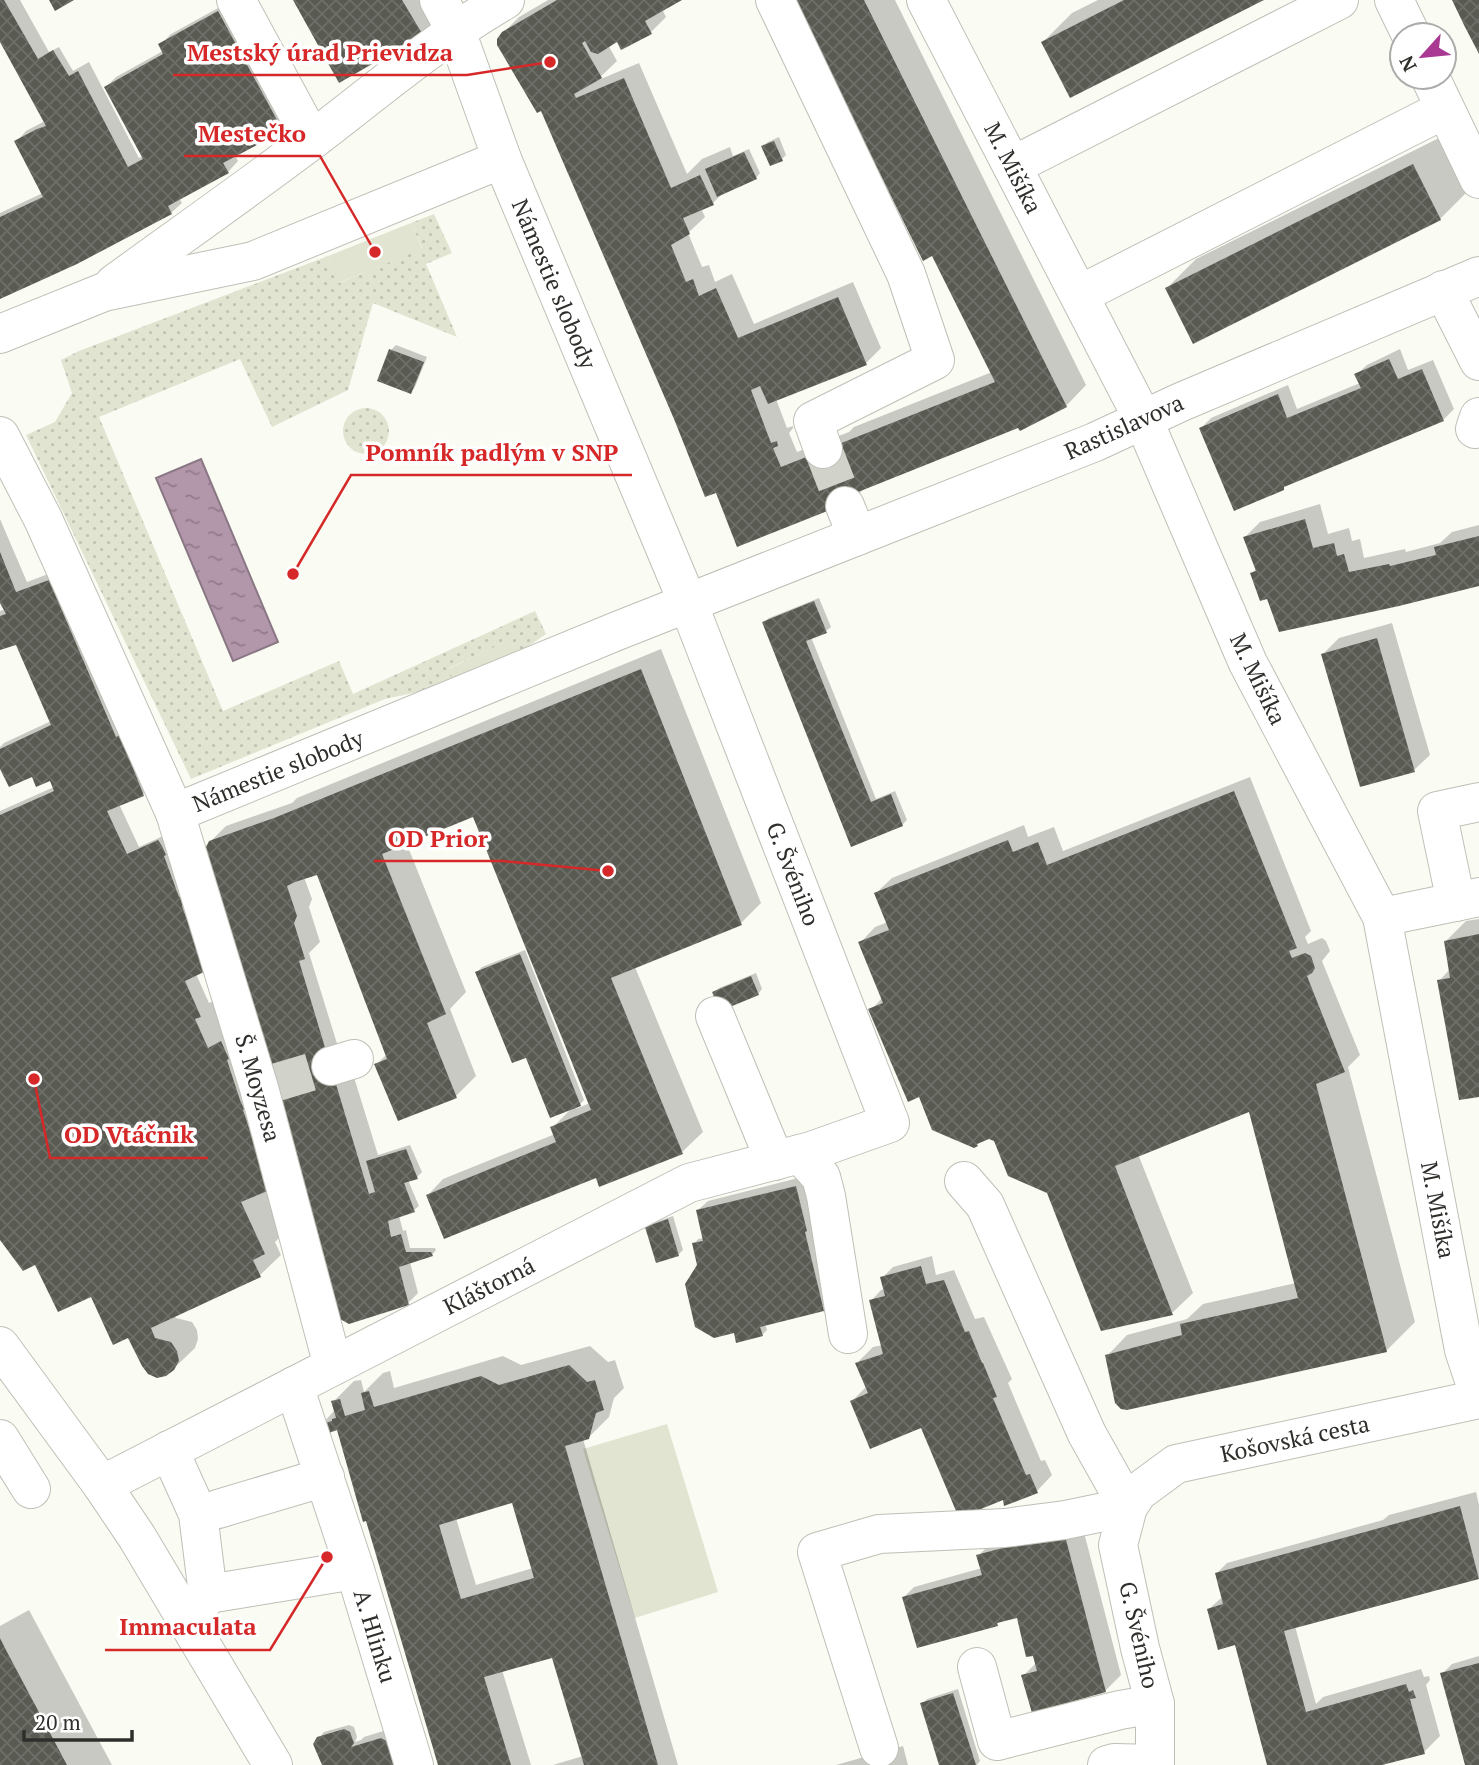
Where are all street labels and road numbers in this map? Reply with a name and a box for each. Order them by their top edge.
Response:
street label: M. Mišíka [977,117,1050,219]
street label: Námestie slobody [505,194,604,374]
street label: Rastislavova [1059,386,1188,467]
street label: M. Mišíka [1223,628,1294,730]
street label: Námestie slobody [188,722,368,819]
street label: G. Švéniho [759,817,827,930]
street label: Š. Moyzesa [228,1030,289,1146]
street label: M. Mišíka [1414,1159,1463,1261]
street label: Kláštorná [438,1249,540,1322]
street label: Košovská cesta [1218,1408,1373,1469]
street label: G. Švéniho [1112,1578,1167,1691]
street label: A. Hlinku [347,1585,404,1686]

